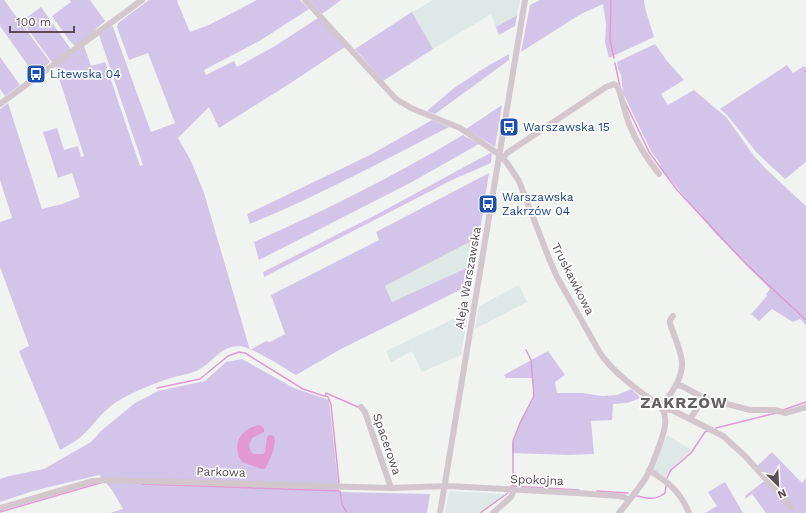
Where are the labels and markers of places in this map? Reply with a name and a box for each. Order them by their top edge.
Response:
bus stop icon: Litewska 04 [25,63,47,85]
place label: Litewska 04 [50,67,121,81]
bus stop icon: Warszawska 15 [498,116,520,138]
place label: Warszawska 15 [523,120,610,134]
place label: Warszawska Zakrzów 04 [502,190,574,218]
bus stop icon: Warszawska Zakrzów 04 [477,193,499,215]

